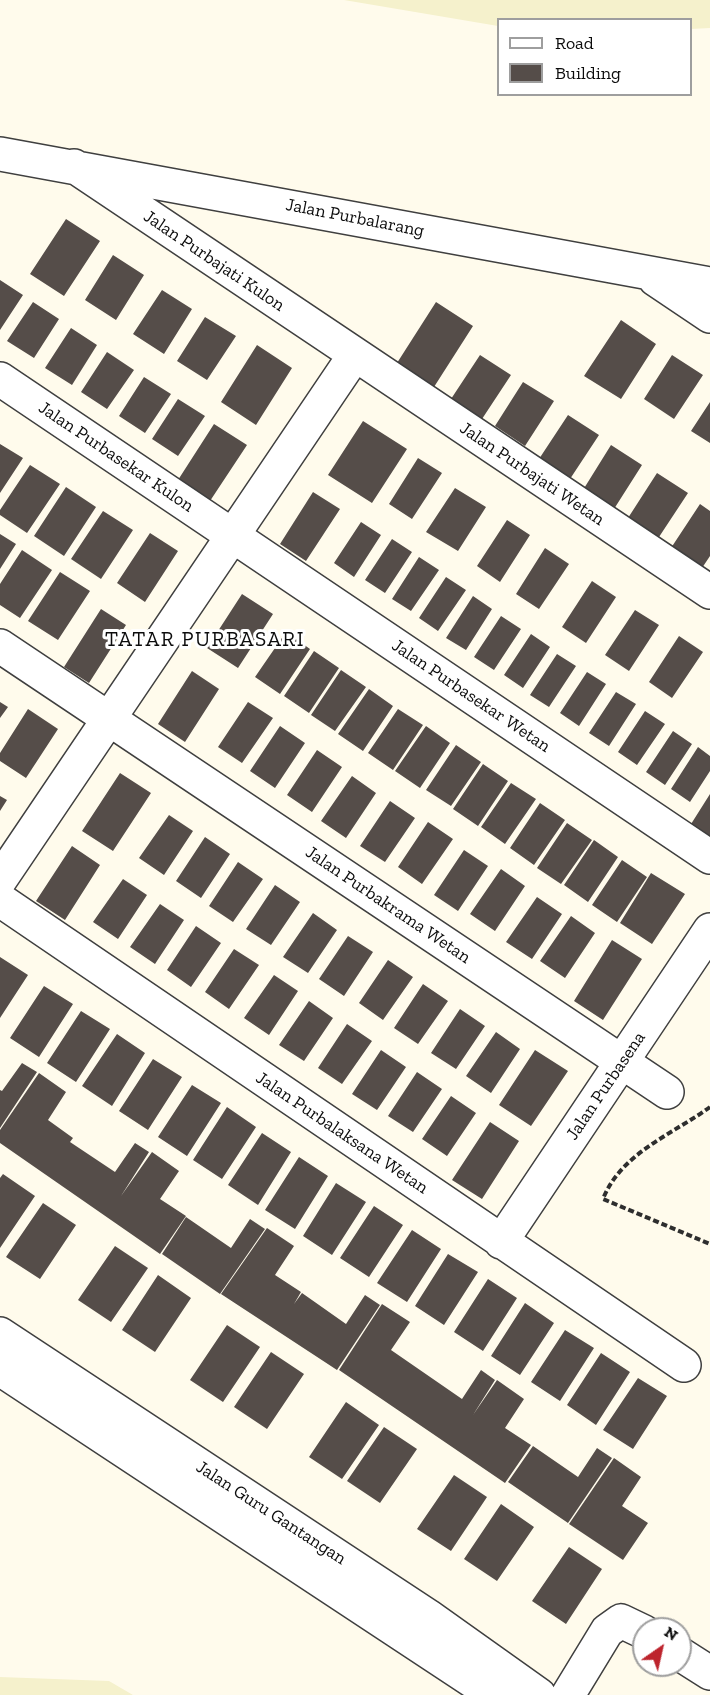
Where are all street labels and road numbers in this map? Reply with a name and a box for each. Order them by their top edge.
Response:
street label: Jalan Purbalarang [284,194,426,242]
street label: Jalan Purbajati Kulon [139,206,289,316]
street label: Jalan Purbasekar Kulon [34,397,198,517]
street label: Jalan Purbajati Wetan [456,418,608,530]
street label: Jalan Purbasekar Wetan [388,635,554,757]
street label: Jalan Purbakrama Wetan [301,842,475,968]
street label: Jalan Purbasena [562,1028,650,1144]
street label: Jalan Purbalaksana Wetan [252,1067,432,1199]
street label: Jalan Guru Gantangan [192,1456,350,1570]

